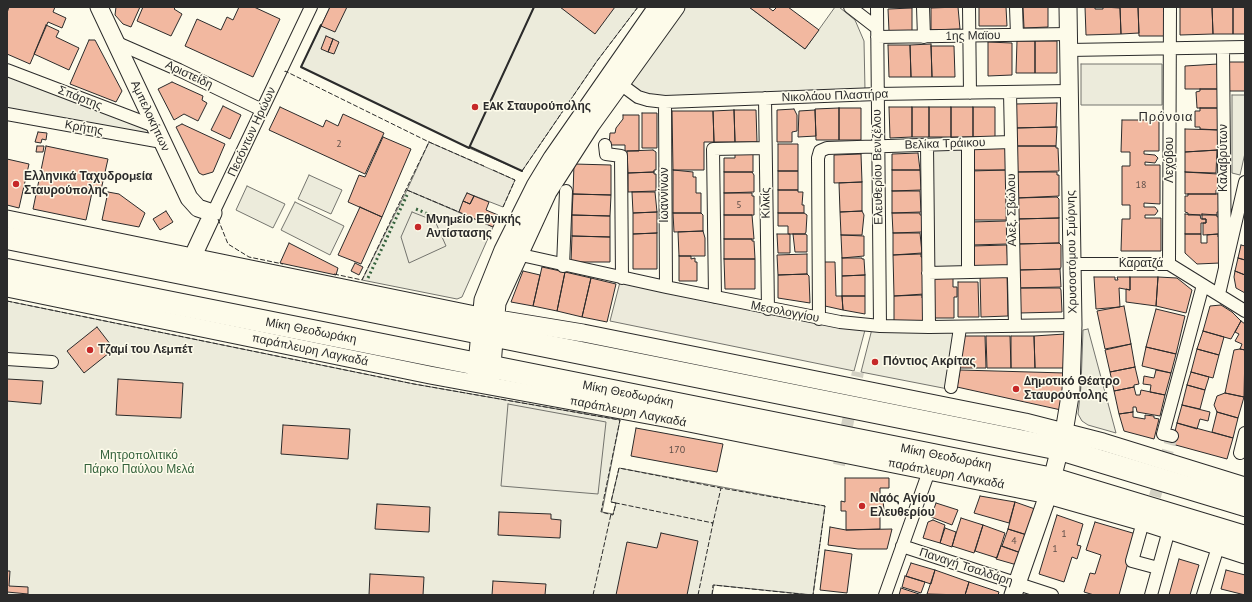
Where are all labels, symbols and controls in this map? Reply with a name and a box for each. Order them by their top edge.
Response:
street label: 1ης Μαϊου [945,28,1001,44]
street label: Αριστείδη [163,58,215,92]
street label: Αμπελοκήπων [127,78,173,154]
street label: Σπάρτης [56,83,104,113]
street label: Πεσόντων Ηρώων [225,85,279,179]
street label: Νικολάου Πλαστήρα [781,87,889,105]
place label: EAK Σταυρούπολης [483,100,591,114]
marker: EAK Σταυρούπολης [470,102,480,112]
street label: Ελευθερίου Βενιζέλου [870,109,886,225]
district label: Πρόνοια [1138,109,1194,125]
street label: Κρήτης [64,118,104,138]
street label: Καλαβρύτων [1217,124,1231,192]
street label: Βελίκα Τράικου [904,135,986,153]
street label: Λεχόβου [1163,137,1177,183]
house number: 2 [336,138,342,150]
street label: Ιωαννίνων [658,167,672,223]
place label: Ελληνικά Ταχυδρομεία Σταυρούπολης [24,170,152,198]
street label: Αλεξ. Σβώλου [1004,173,1020,247]
marker: Ελληνικά Ταχυδρομεία Σταυρούπολης [11,179,21,189]
house number: 18 [1136,179,1146,191]
street label: Κιλκίς [759,187,773,219]
street label: Χρυσοστόμου Σμύρνης [1064,190,1080,314]
house number: 5 [736,199,742,211]
place label: Μνημείο Εθνικής Αντίστασης [426,213,521,241]
marker: Μνημείο Εθνικής Αντίστασης [413,222,423,232]
street label: Καρατζά [1119,257,1163,271]
street label: Μεσολογγίου [749,298,821,326]
street label: Μίκη Θεοδωράκη [264,315,358,347]
street label: παράπλευρη Λαγκαδά [250,331,370,369]
place label: Τζαμί του Λεμπέτ [98,343,193,357]
marker: Τζαμί του Λεμπέτ [85,345,95,355]
place label: Πόντιος Ακρίτας [883,355,976,369]
marker: Πόντιος Ακρίτας [870,357,880,367]
place label: Δημοτικό Θέατρο Σταυρούπολης [1024,375,1120,403]
street label: Μίκη Θεοδωράκη [581,378,675,410]
marker: Δημοτικό Θέατρο Σταυρούπολης [1011,384,1021,394]
street label: παράπλευρη Λαγκαδά [568,394,688,430]
street label: Μίκη Θεοδωράκη [899,441,993,473]
house number: 170 [669,444,685,456]
park label: Μητροπολιτικό Πάρκο Παύλου Μελά [84,449,194,477]
street label: παράπλευρη Λαγκαδά [886,456,1006,492]
place label: Ναός Αγίου Ελευθερίου [870,492,935,520]
marker: Ναός Αγίου Ελευθερίου [857,501,867,511]
house number: 1 [1061,528,1067,540]
house number: 4 [1011,535,1017,547]
house number: 1 [1052,543,1058,555]
street label: Παναγή Τσαλδάρη [917,545,1015,589]

